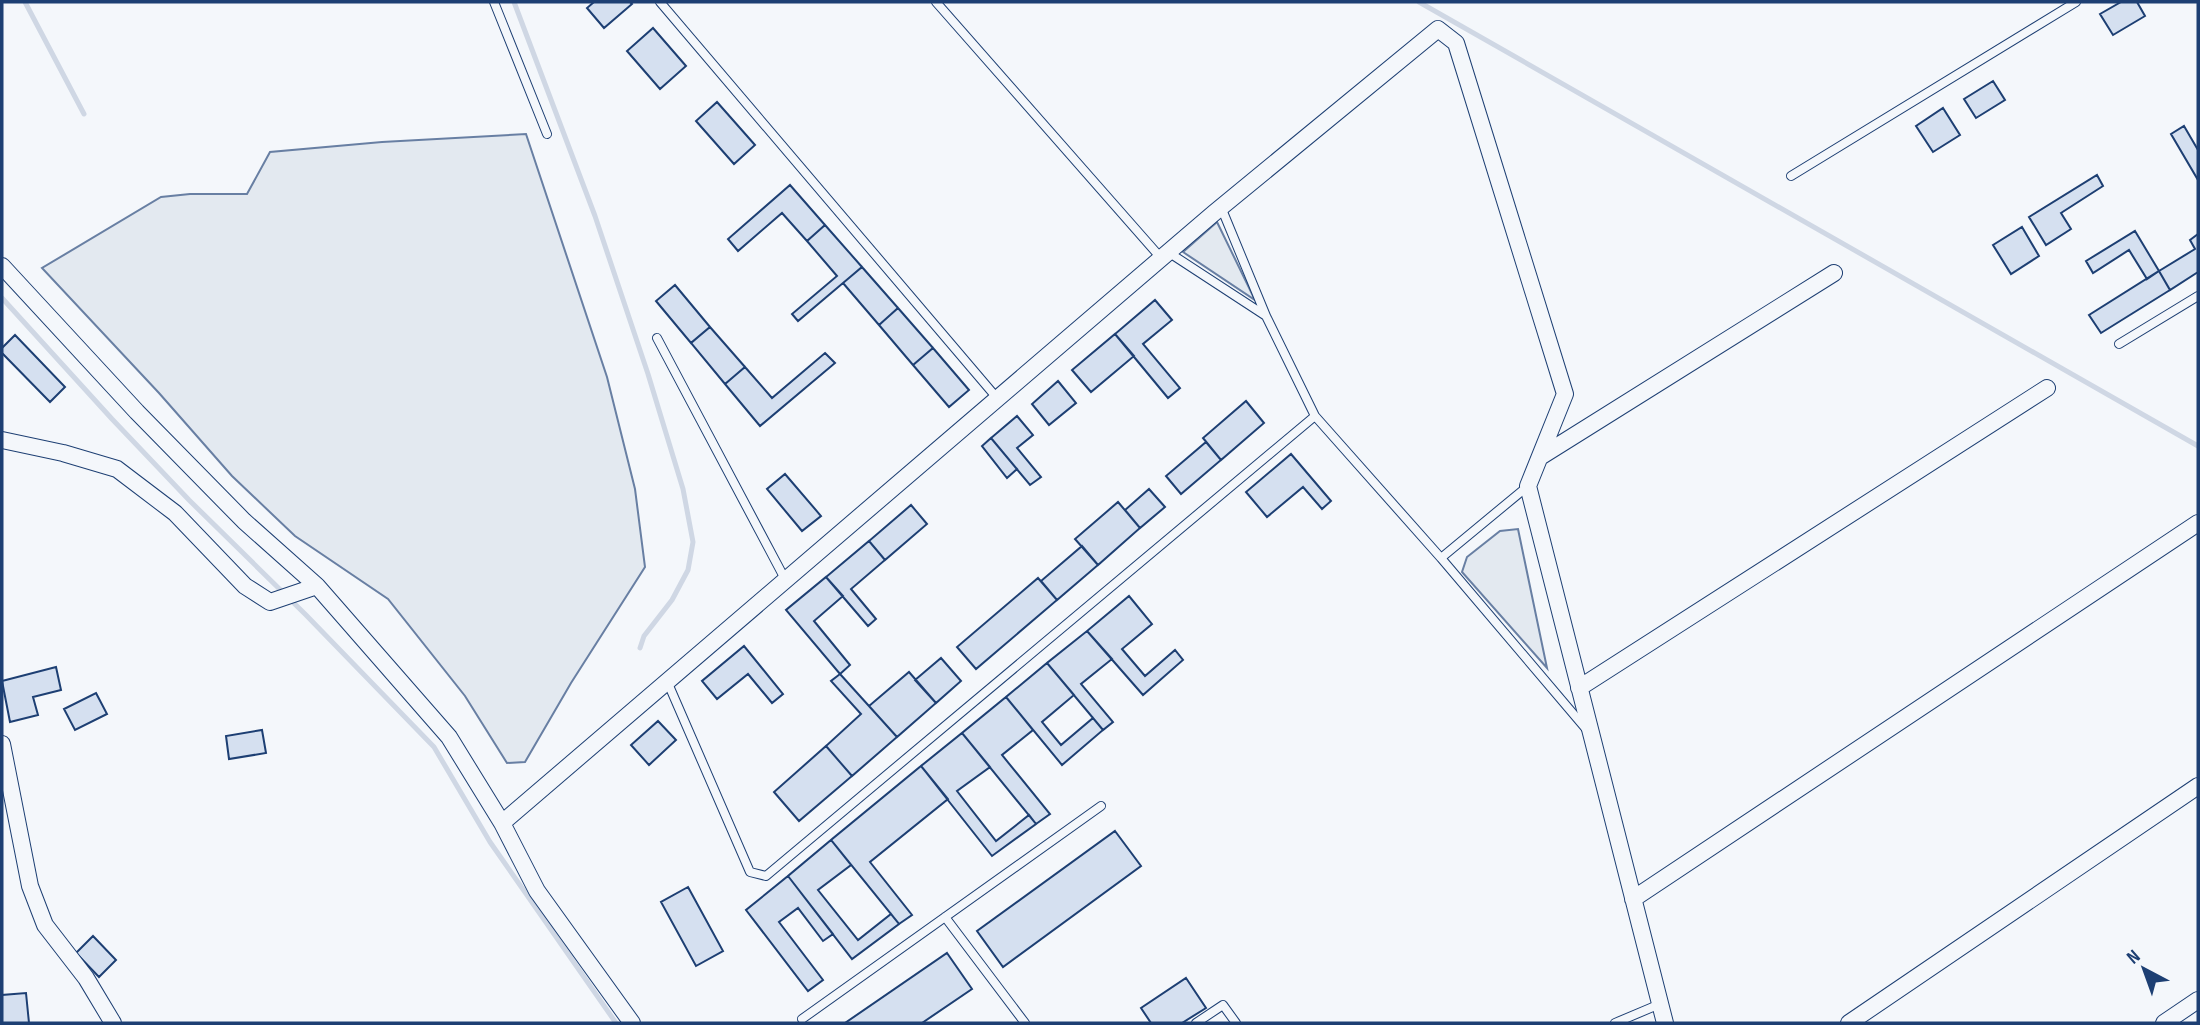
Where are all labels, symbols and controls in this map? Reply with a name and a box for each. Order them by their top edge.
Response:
north arrow [2109,934,2179,1004]
text: N [2122,945,2145,969]

